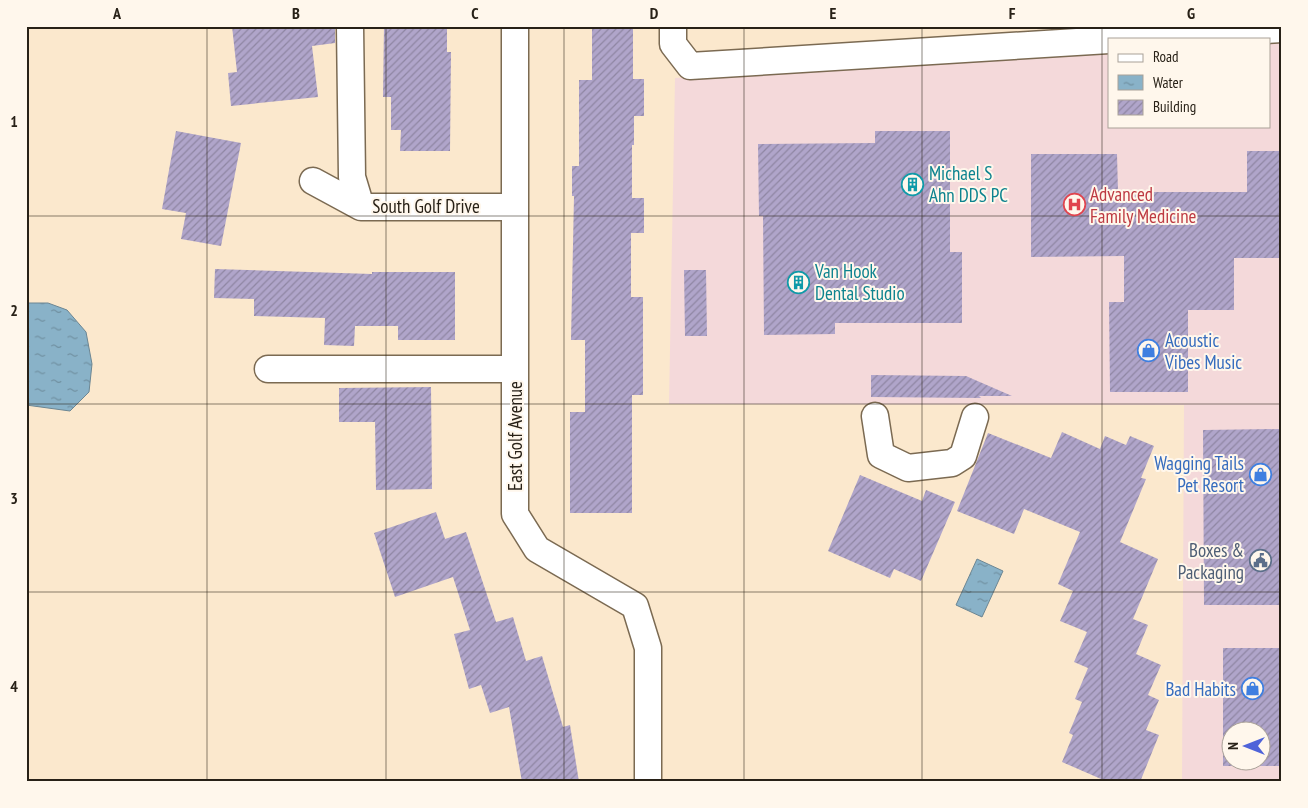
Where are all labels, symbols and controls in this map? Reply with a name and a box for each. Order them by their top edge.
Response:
text: A [112,3,122,23]
text: B [292,3,300,23]
text: C [471,3,479,23]
text: D [650,3,659,23]
text: E [830,3,837,23]
text: F [1009,3,1016,23]
text: G [1187,3,1195,23]
legend [1108,38,1270,128]
text: Road [1153,47,1179,66]
text: Water [1153,73,1184,92]
text: Building [1153,97,1196,116]
text: 1 [10,111,18,131]
place label: Michael S Ahn DDS PC [929,161,1008,207]
building icon: Michael S Ahn DDS PC [901,172,925,196]
place label: Advanced Family Medicine [1090,182,1197,228]
hospital icon: Advanced Family Medicine [1062,193,1086,217]
street label: South Golf Drive [372,194,480,218]
place label: Van Hook Dental Studio [814,259,905,305]
building icon: Van Hook Dental Studio [787,270,811,294]
text: 2 [10,300,18,320]
place label: Acoustic Vibes Music [1164,328,1242,374]
shop icon: Acoustic Vibes Music [1137,339,1161,363]
street label: East Golf Avenue [503,381,527,491]
place label: Wagging Tails Pet Resort [1154,451,1245,497]
shop icon: Wagging Tails Pet Resort [1248,462,1272,486]
text: 3 [10,488,18,508]
place label: Boxes & Packaging [1178,538,1244,584]
public building icon: Boxes & Packaging [1248,549,1272,573]
text: 4 [10,676,18,696]
place label: Bad Habits [1165,677,1236,701]
shop icon: Bad Habits [1240,677,1264,701]
north arrow [1220,720,1270,770]
text: N [1224,742,1242,750]

